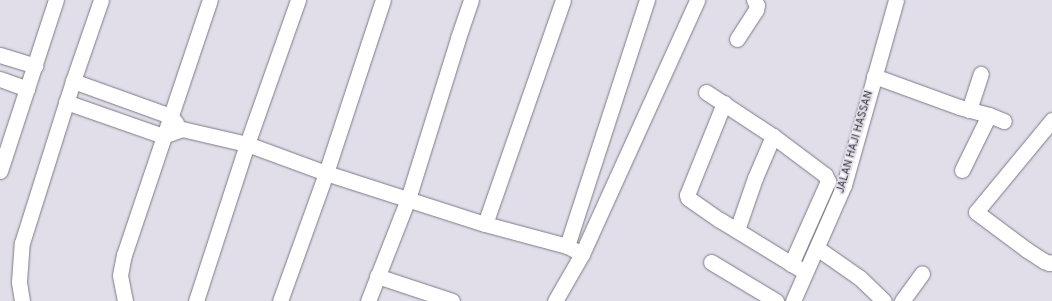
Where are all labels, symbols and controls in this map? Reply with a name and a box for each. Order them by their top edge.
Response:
street label: JALAN HAJI HASSAN [834,89,876,195]

